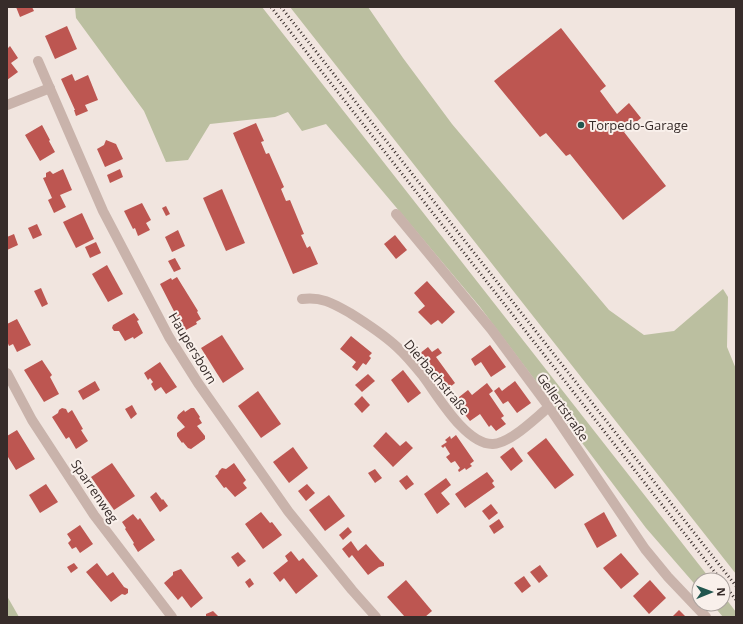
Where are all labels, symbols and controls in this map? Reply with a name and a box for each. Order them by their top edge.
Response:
place label: Torpedo-Garage [589,116,688,134]
marker: Torpedo-Garage [576,120,586,130]
street label: Haupersborn [165,309,221,387]
street label: Dierbachstraße [400,335,474,419]
street label: Gellertstraße [533,369,593,445]
street label: Sparrenweg [67,456,123,526]
north arrow [691,572,731,612]
text: N [714,587,729,596]

